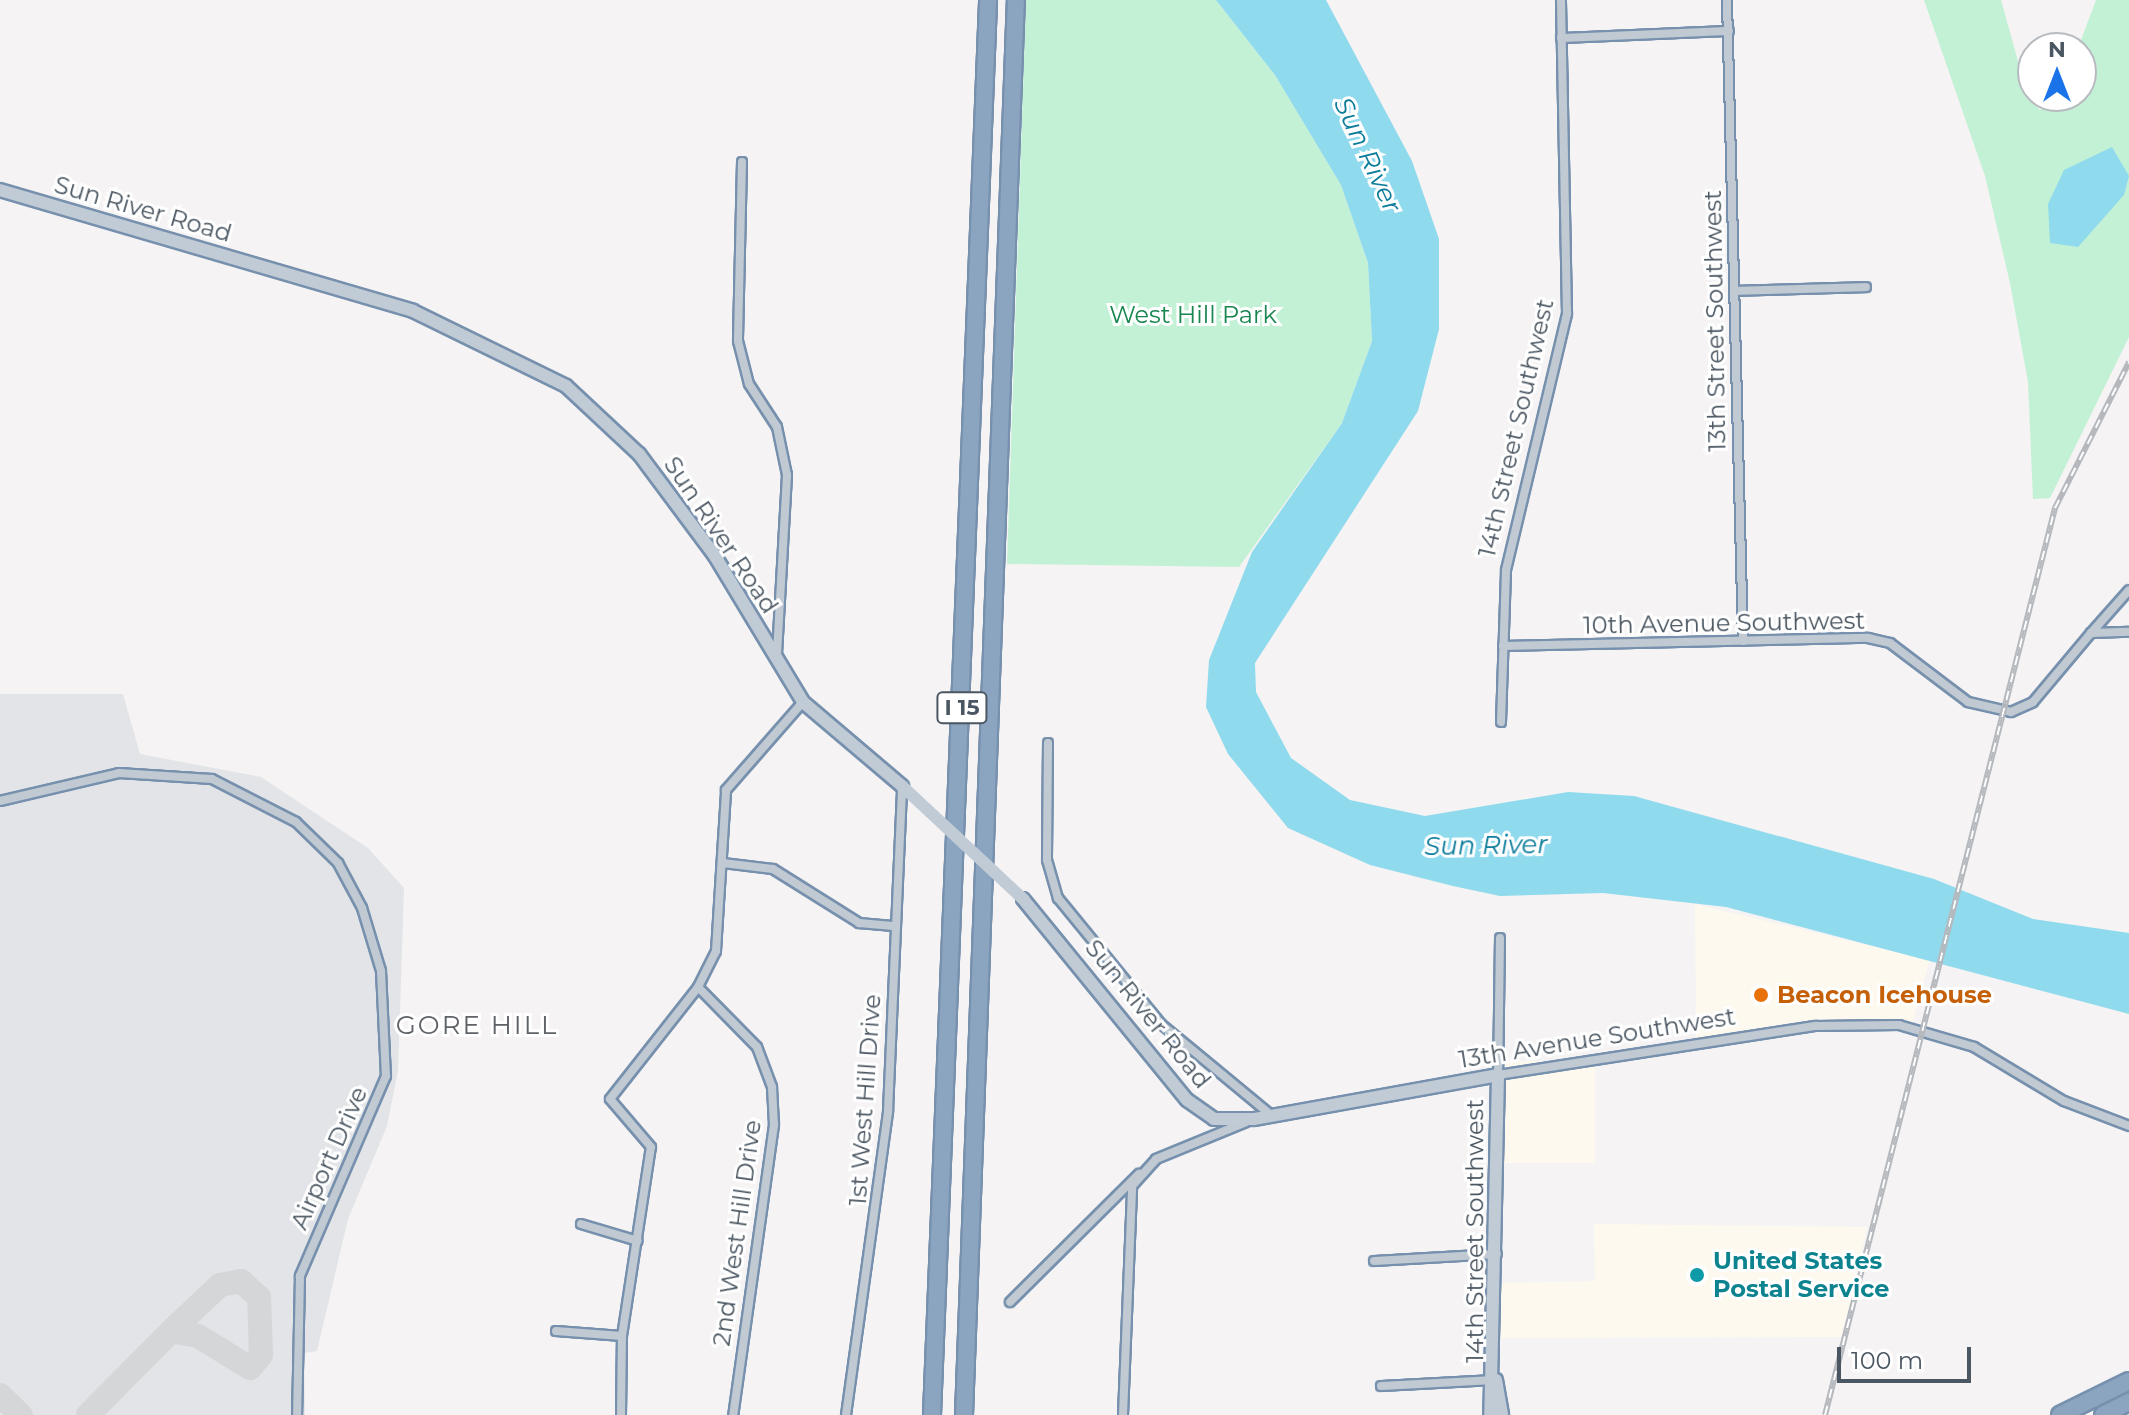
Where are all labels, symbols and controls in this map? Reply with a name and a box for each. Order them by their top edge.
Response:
north arrow [2017,32,2097,112]
text: N [2048,36,2066,63]
water label: Sun River [1327,92,1407,218]
street label: Sun River Road [51,170,235,248]
street label: 13th Street Southwest [1698,190,1732,452]
street label: 14th Street Southwest [1472,296,1560,560]
park label: West Hill Park [1109,301,1277,329]
street label: Sun River Road [658,451,784,619]
street label: 10th Avenue Southwest [1583,606,1865,640]
road number: I 15 [936,690,988,726]
water label: Sun River [1424,829,1548,863]
street label: Sun River Road [1079,934,1217,1094]
place label: Beacon Icehouse [1777,981,1992,1009]
marker: Beacon Icehouse [1752,986,1770,1004]
street label: 1st West Hill Drive [843,993,887,1207]
street label: 13th Avenue Southwest [1457,1002,1737,1074]
district label: GORE HILL [396,1010,558,1042]
street label: Airport Drive [285,1082,373,1234]
street label: 14th Street Southwest [1461,1099,1489,1363]
street label: 2nd West Hill Drive [707,1118,767,1348]
place label: United States Postal Service [1713,1247,1889,1303]
marker: United States Postal Service [1688,1266,1706,1284]
scale bar [1841,1331,1975,1381]
text: 100 m [1851,1346,1923,1375]

